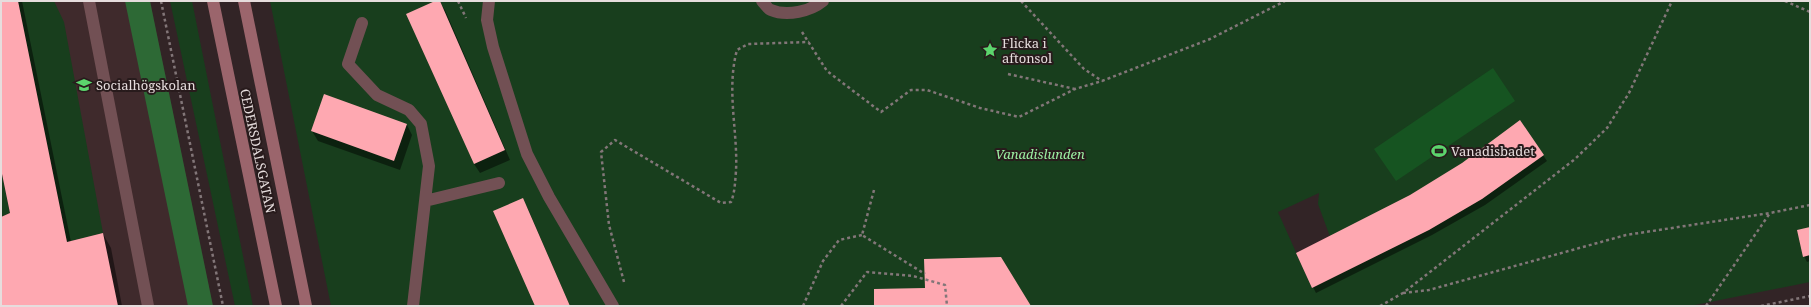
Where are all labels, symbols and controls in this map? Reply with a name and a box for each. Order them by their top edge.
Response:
place label: Flicka i aftonsol [1002,34,1052,67]
place icon: Flicka i aftonsol [981,41,999,59]
school or university icon: Socialhögskolan [75,76,93,94]
place label: Socialhögskolan [96,76,196,94]
street label: CEDERSDALSGATAN [236,87,280,215]
sports icon: Vanadisbadet [1430,142,1448,160]
place label: Vanadisbadet [1451,142,1535,160]
park label: Vanadislunden [995,145,1085,163]

